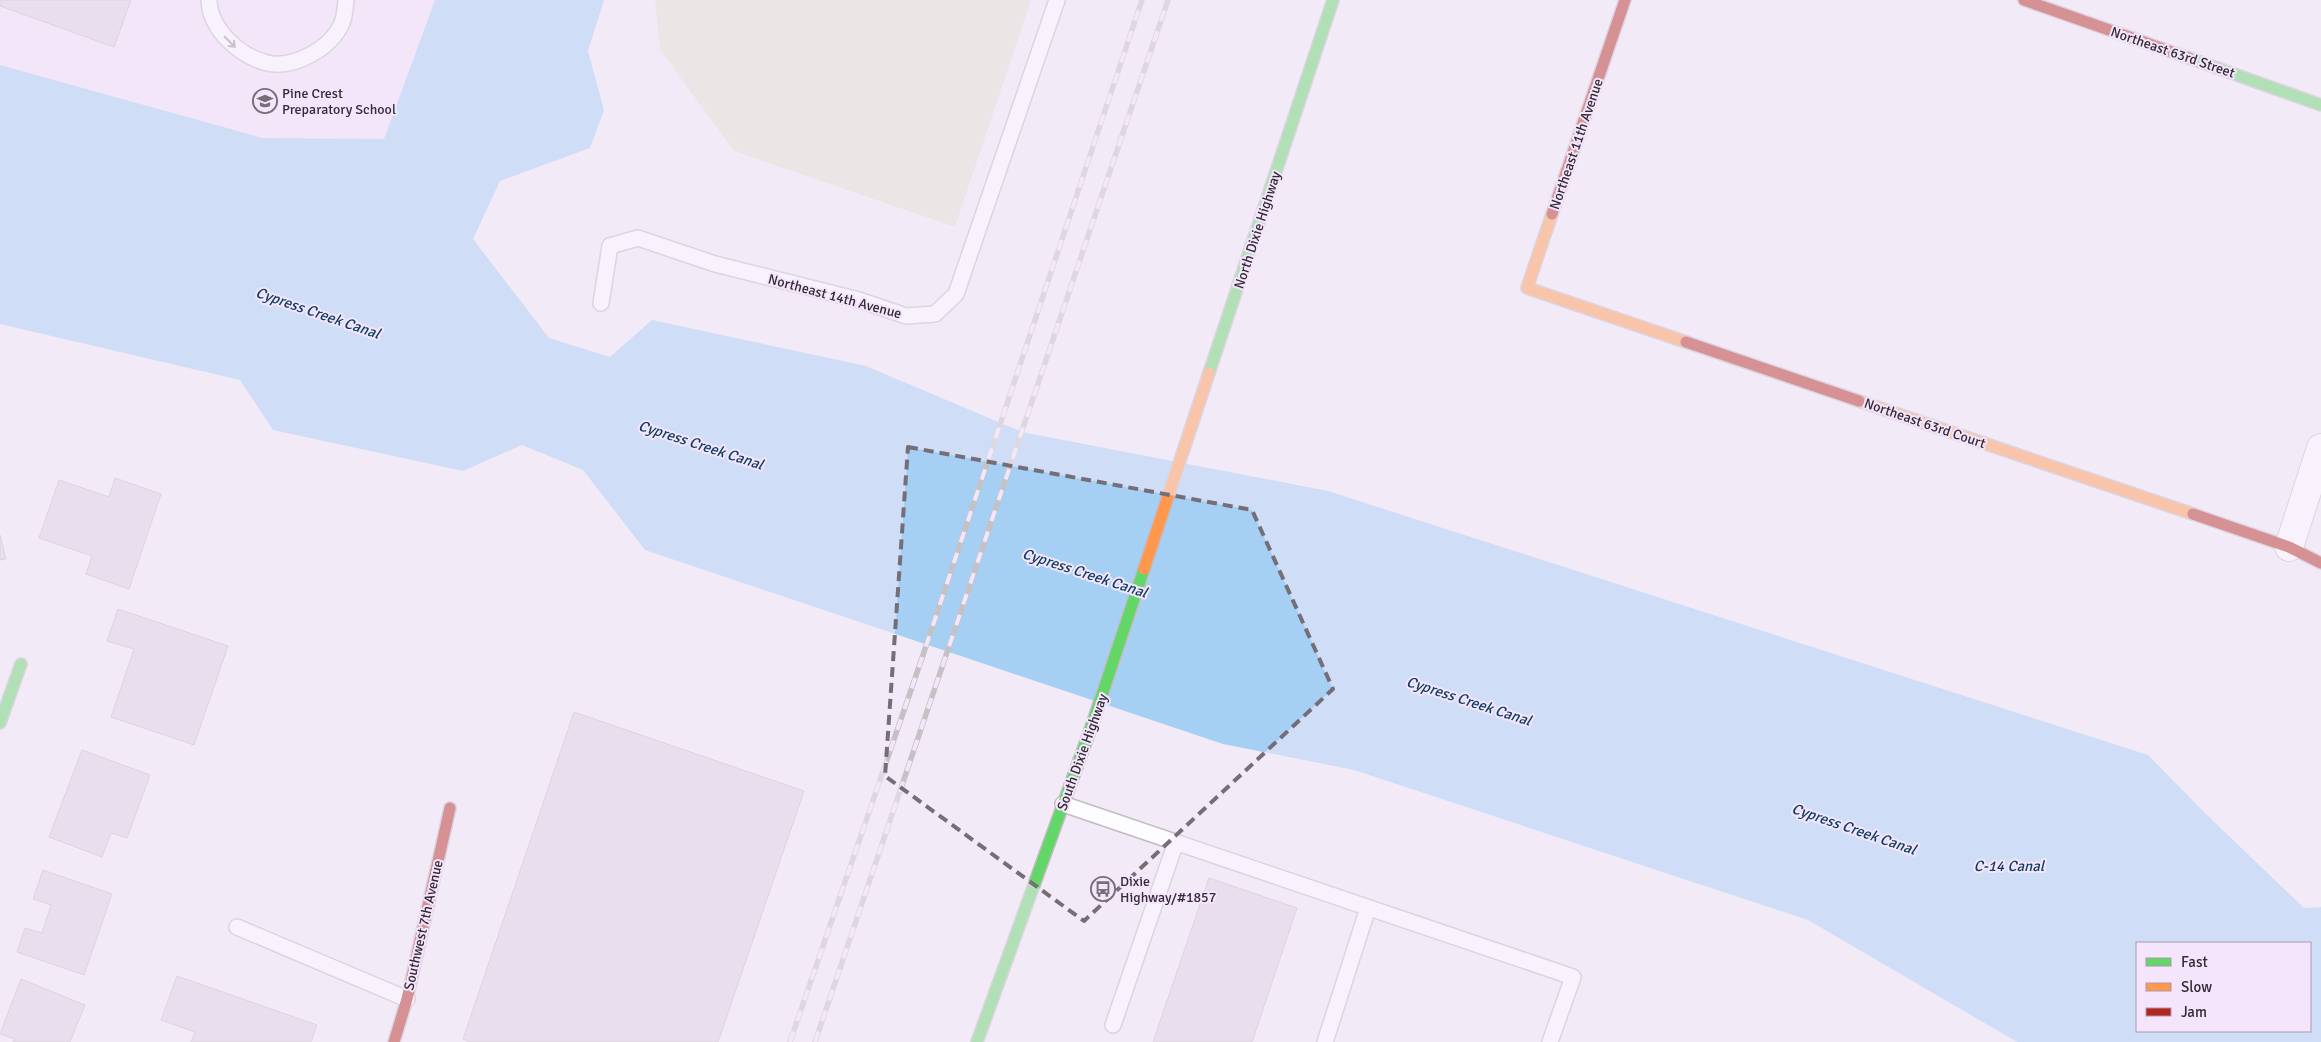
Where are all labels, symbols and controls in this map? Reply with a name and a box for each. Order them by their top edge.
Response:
street label: Northeast 63rd Street [2109,23,2237,82]
one-way arrow [224,36,236,49]
street label: Northeast 11th Avenue [1546,76,1607,212]
place label: Pine Crest Preparatory School [282,85,396,118]
school or university icon: Pine Crest Preparatory School [252,88,278,114]
street label: North Dixie Highway [1230,169,1285,291]
street label: Northeast 14th Avenue [766,270,903,322]
water label: Cypress Creek Canal [254,283,384,343]
street label: Northeast 63rd Court [1862,395,1988,452]
water label: Cypress Creek Canal [636,416,767,474]
water label: Cypress Creek Canal [1020,544,1151,602]
water label: Cypress Creek Canal [1404,672,1535,730]
street label: South Dixie Highway [1053,691,1112,813]
water label: Cypress Creek Canal [1790,799,1920,859]
water label: C-14 Canal [1974,857,2046,875]
street label: Southwest 7th Avenue [400,858,447,992]
place label: Dixie Highway/#1857 [1120,873,1216,906]
bus stop icon: Dixie Highway/#1857 [1090,876,1116,902]
legend [2136,942,2311,1032]
text: Fast [2181,953,2208,971]
text: Slow [2181,978,2212,996]
text: Jam [2181,1003,2207,1021]

